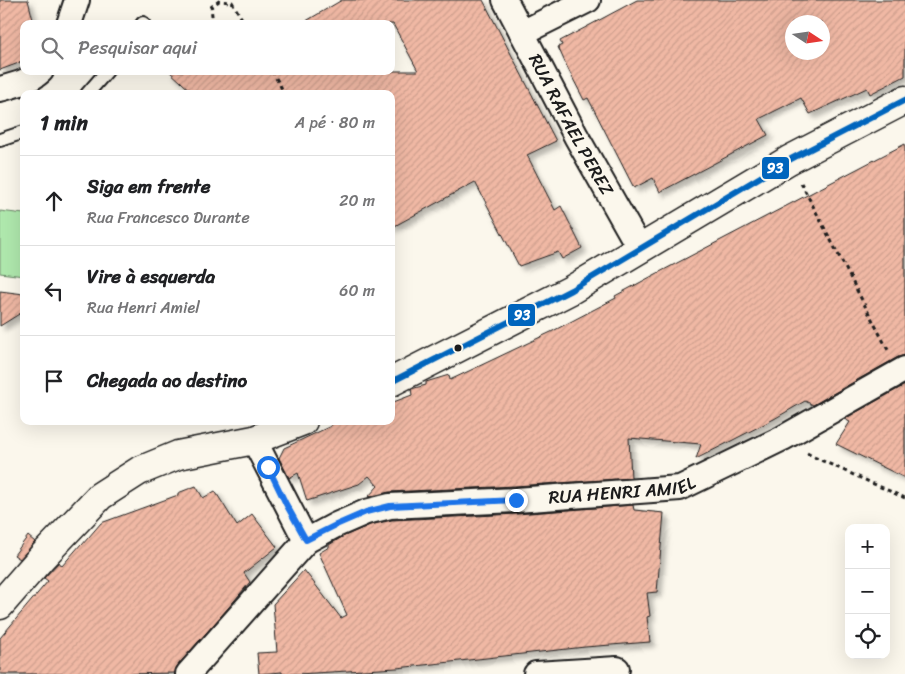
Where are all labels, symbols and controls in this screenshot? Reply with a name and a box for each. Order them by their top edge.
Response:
north arrow [785,15,830,60]
search box [20,20,395,75]
text: Pesquisar aqui [78,31,197,64]
icon: search [38,34,66,62]
street label: RUA RAFAEL PEREZ [520,48,623,202]
text: 1 min [40,104,88,142]
text: A pé · 80 m [295,108,375,137]
line badge: 93 [761,156,790,180]
text: 93 [767,156,783,181]
text: Siga em frente [87,170,210,203]
text: 20 m [339,186,375,215]
icon: ahead [40,187,68,215]
text: Rua Francesco Durante [87,203,250,232]
text: Vire à esquerda [87,260,215,293]
text: 60 m [339,276,375,305]
icon: left [40,277,68,305]
text: Rua Henri Amiel [87,293,200,322]
line badge: 93 [507,303,536,327]
text: 93 [514,303,530,328]
unlabelled marker [453,343,463,353]
text: Chegada ao destino [87,364,247,397]
icon: arrive [40,367,68,395]
route start [257,456,280,479]
street label: RUA HENRI AMIEL [547,466,702,514]
route end [505,489,528,512]
map controls [845,524,890,659]
button: + [845,524,890,569]
button: − [845,569,890,614]
button: locate [845,614,890,659]

